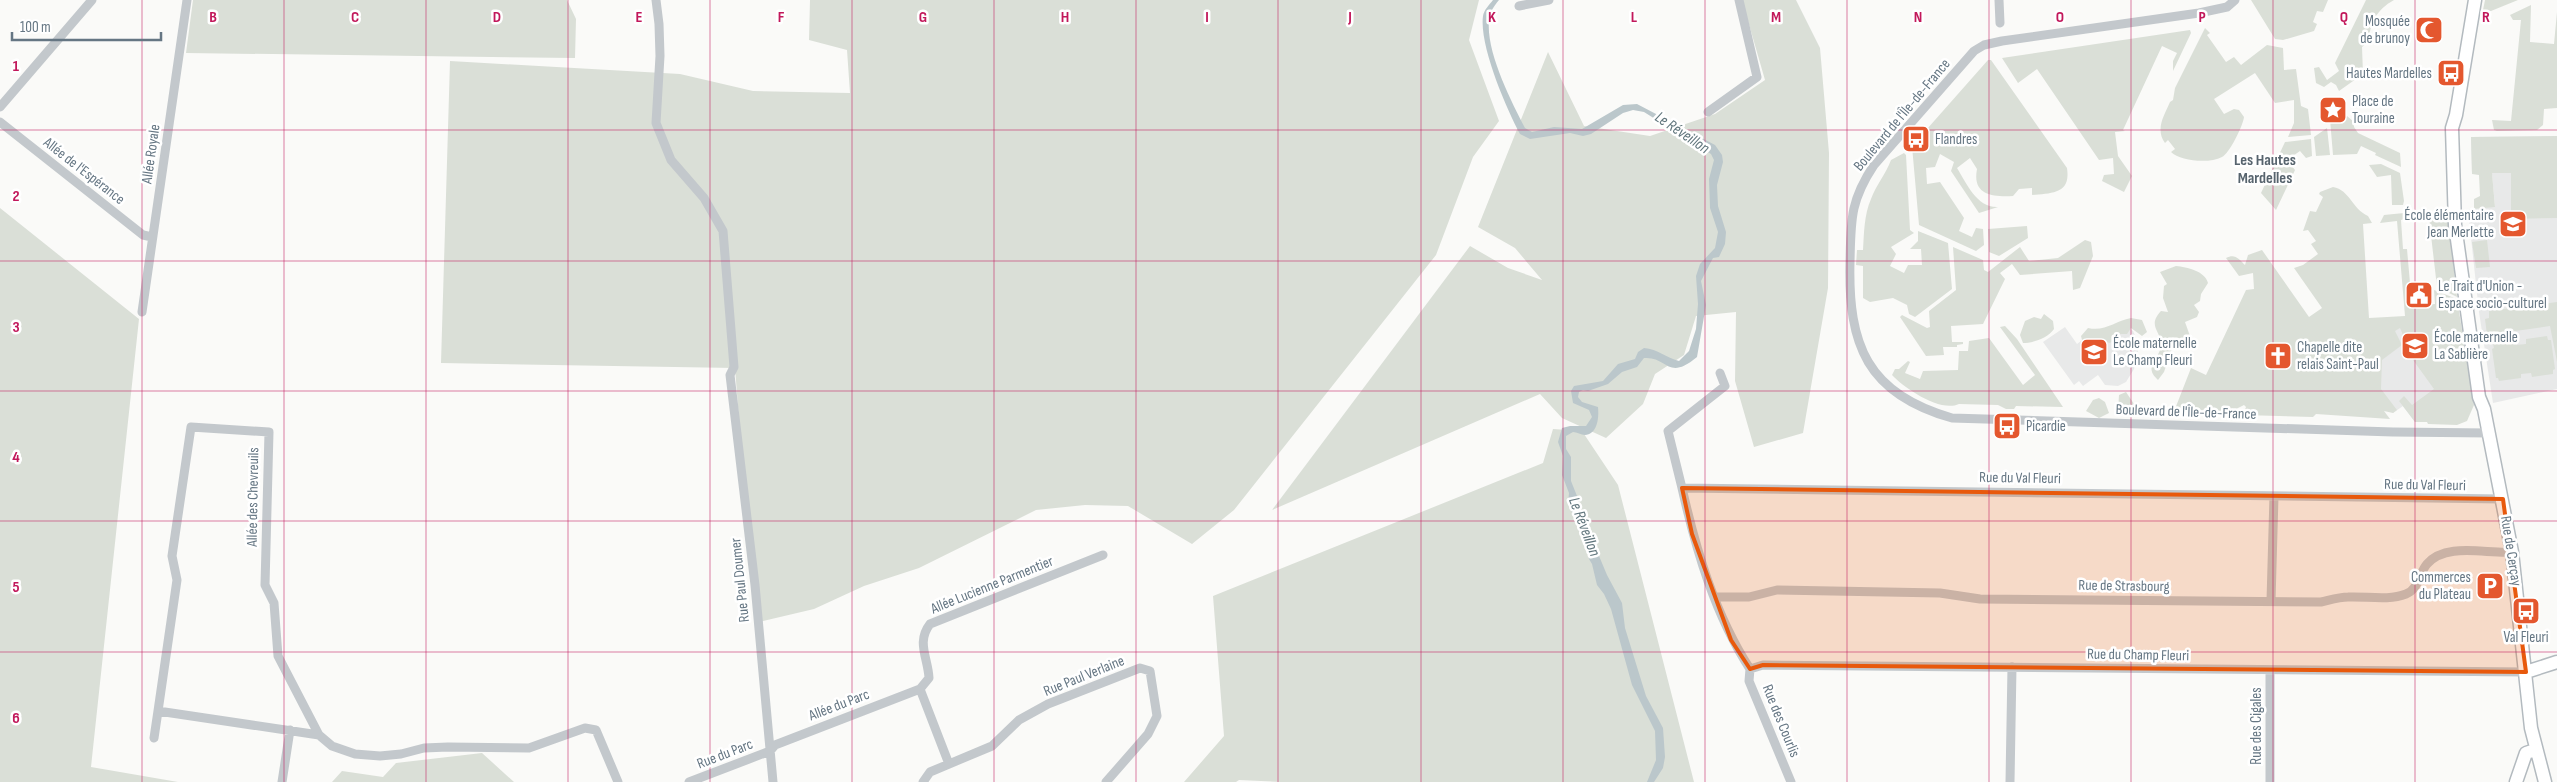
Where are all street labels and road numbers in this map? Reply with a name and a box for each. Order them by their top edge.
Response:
street label: Boulevard de l'Île-de-France [1849,55,1955,175]
street label: Allée Royale [137,123,165,186]
street label: Allée de l'Espérance [39,133,129,209]
street label: Boulevard de l'Île-de-France [2115,400,2257,424]
street label: Allée des Chevreuils [243,447,263,548]
street label: Rue du Val Fleuri [1979,468,2061,488]
street label: Rue du Val Fleuri [2384,475,2466,495]
street label: Rue de Cerçay [2496,515,2526,588]
street label: Rue Paul Doumer [726,536,754,623]
street label: Allée Lucienne Parmentier [927,551,1057,619]
street label: Rue de Strasbourg [2078,576,2170,596]
street label: Rue du Champ Fleuri [2087,645,2189,665]
street label: Rue Paul Verlaine [1041,651,1127,701]
street label: Rue des Courlis [1758,682,1804,760]
street label: Allée du Parc [805,685,872,726]
street label: Rue des Cigales [2247,687,2266,765]
street label: Rue du Parc [694,735,756,773]

